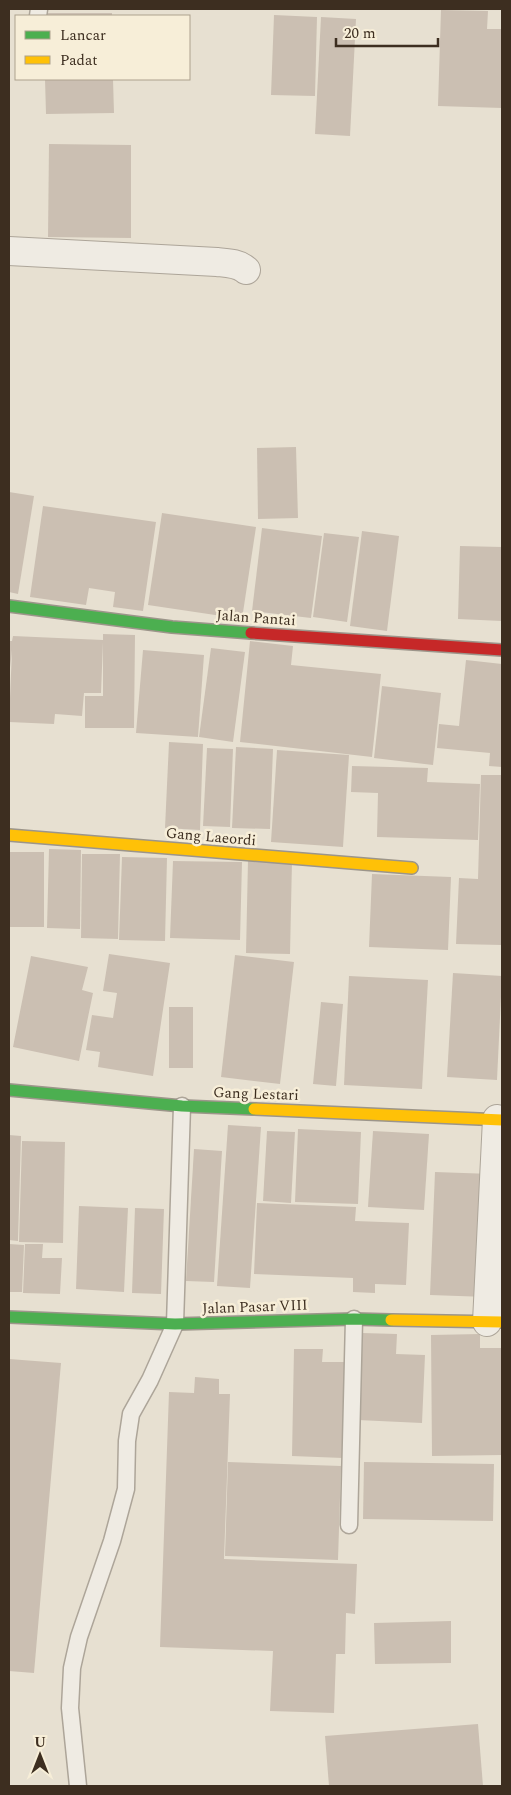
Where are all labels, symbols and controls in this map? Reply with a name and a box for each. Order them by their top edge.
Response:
legend [15,15,190,80]
scale bar [336,15,438,47]
text: 20 m [344,22,376,45]
text: Lancar [60,24,106,47]
text: Padat [60,49,98,72]
street label: Jalan Pantai [216,604,296,632]
street label: Gang Laeordi [165,822,257,852]
street label: Gang Lestari [213,1081,299,1107]
street label: Jalan Pasar VIII [202,1294,308,1320]
north arrow [15,1730,65,1780]
text: U [34,1732,46,1753]

